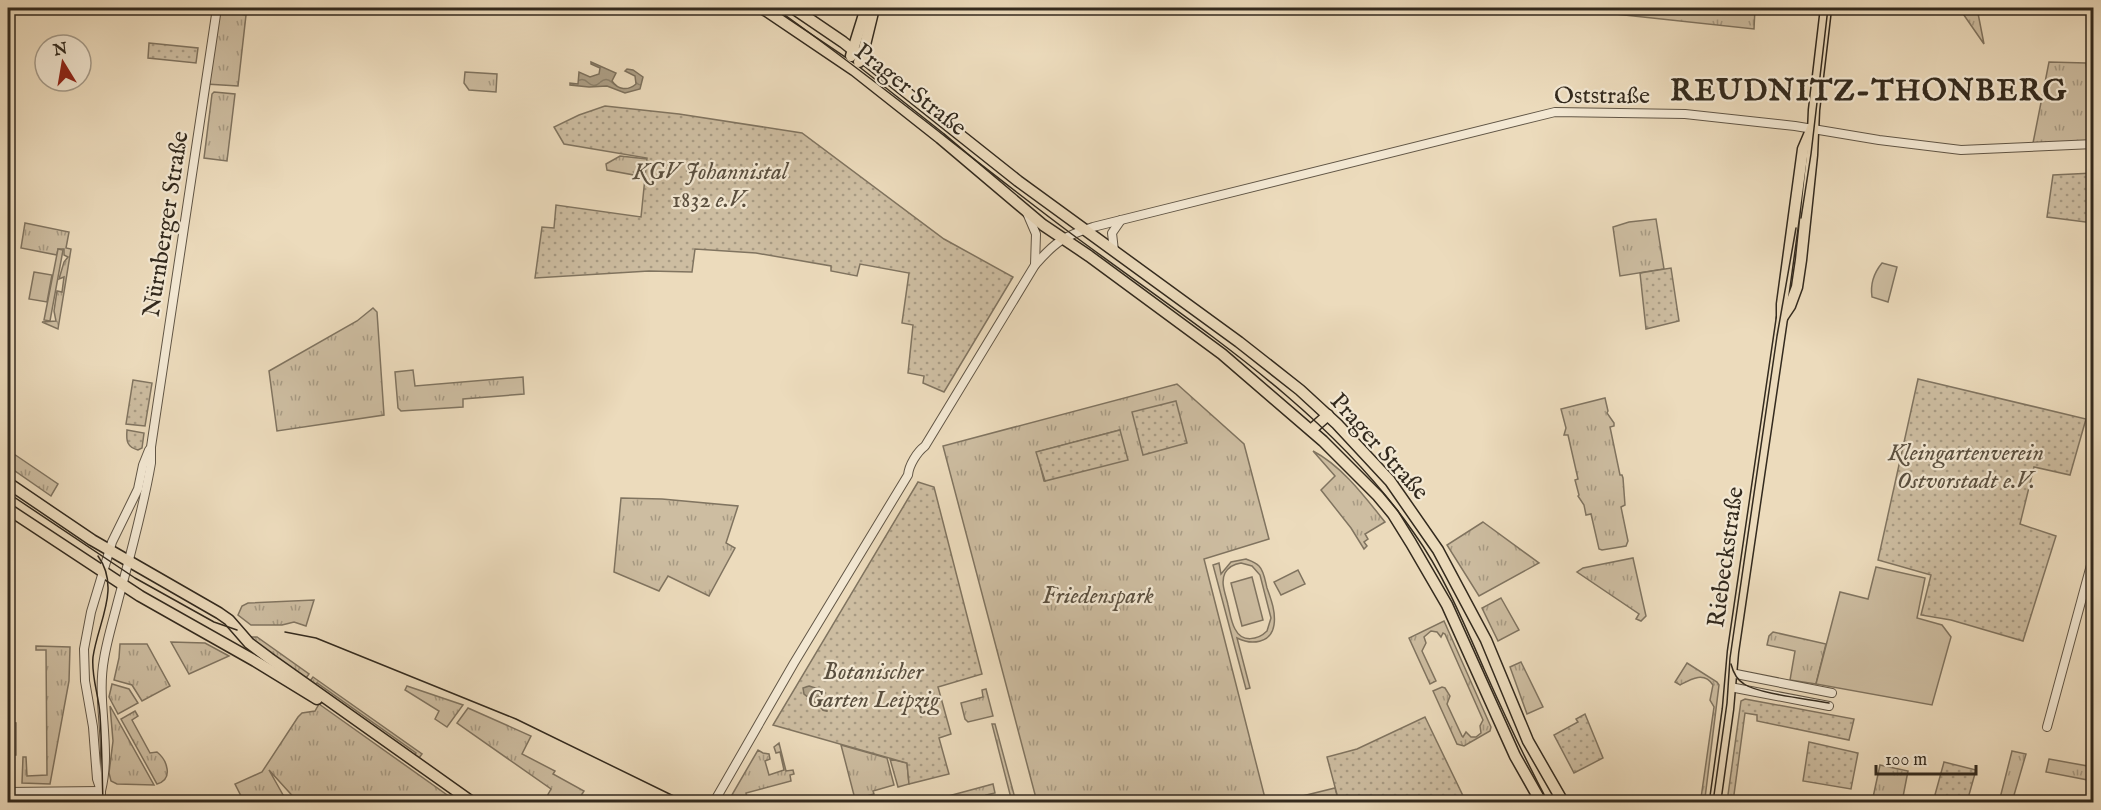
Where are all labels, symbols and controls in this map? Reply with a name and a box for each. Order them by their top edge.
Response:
north arrow [33,33,93,93]
street label: Prager Straße [848,37,973,144]
text: N [51,39,69,62]
district label: REUDNITZ-THONBERG [1670,73,2068,111]
street label: Oststraße [1554,81,1650,112]
street label: Nürnberger Straße [136,129,196,319]
park label: KGV Johannistal 1832 e.V. [631,157,790,216]
street label: Prager Straße [1322,387,1435,507]
park label: Kleingartenverein Ostvorstadt e.V. [1887,438,2044,497]
street label: Riebeckstraße [1701,485,1752,630]
park label: Friedenspark [1042,581,1154,612]
park label: Botanischer Garten Leipzig [807,657,940,716]
scale bar [1876,738,1976,776]
text: 100 m [1885,749,1927,772]

